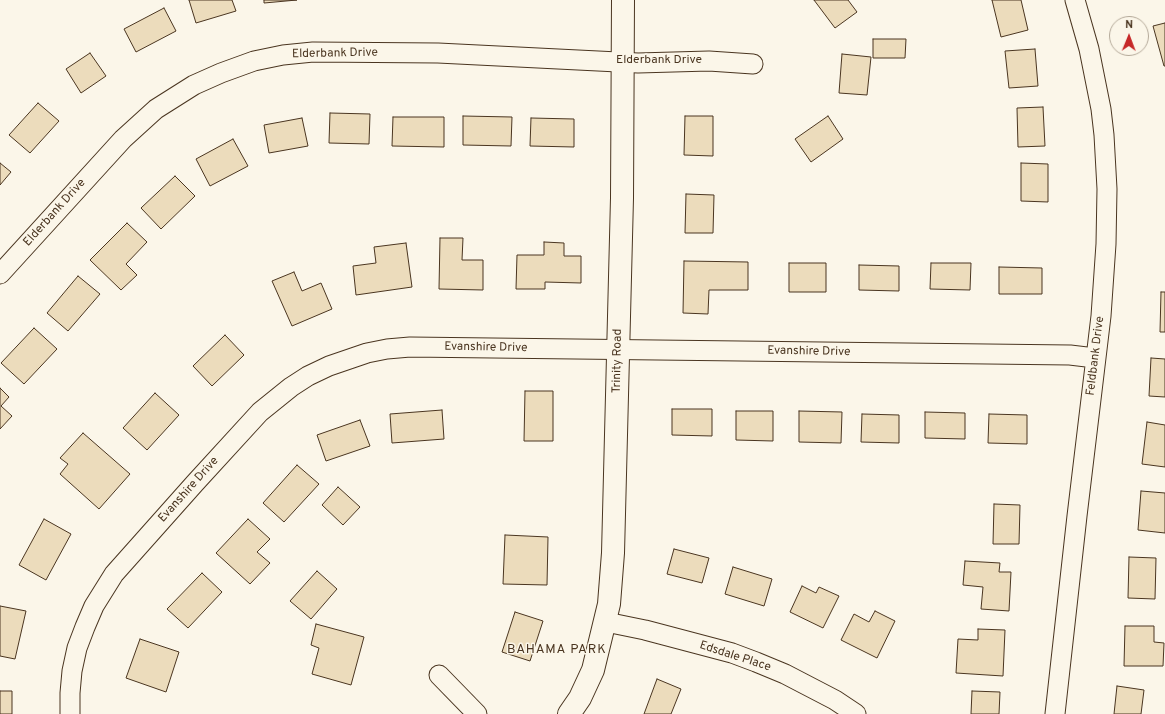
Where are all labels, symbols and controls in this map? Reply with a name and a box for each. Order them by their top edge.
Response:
north arrow [1109,16,1149,56]
text: N [1125,18,1133,32]
street label: Elderbank Drive [292,46,378,62]
street label: Elderbank Drive [616,54,702,68]
street label: Elderbank Drive [21,176,89,250]
street label: Feldbank Drive [1084,315,1108,397]
street label: Trinity Road [610,329,626,393]
street label: Evanshire Drive [444,340,528,356]
street label: Evanshire Drive [767,344,851,360]
street label: Evanshire Drive [156,454,222,526]
street label: Edsdale Place [697,639,773,675]
district label: BAHAMA PARK [507,642,607,658]

